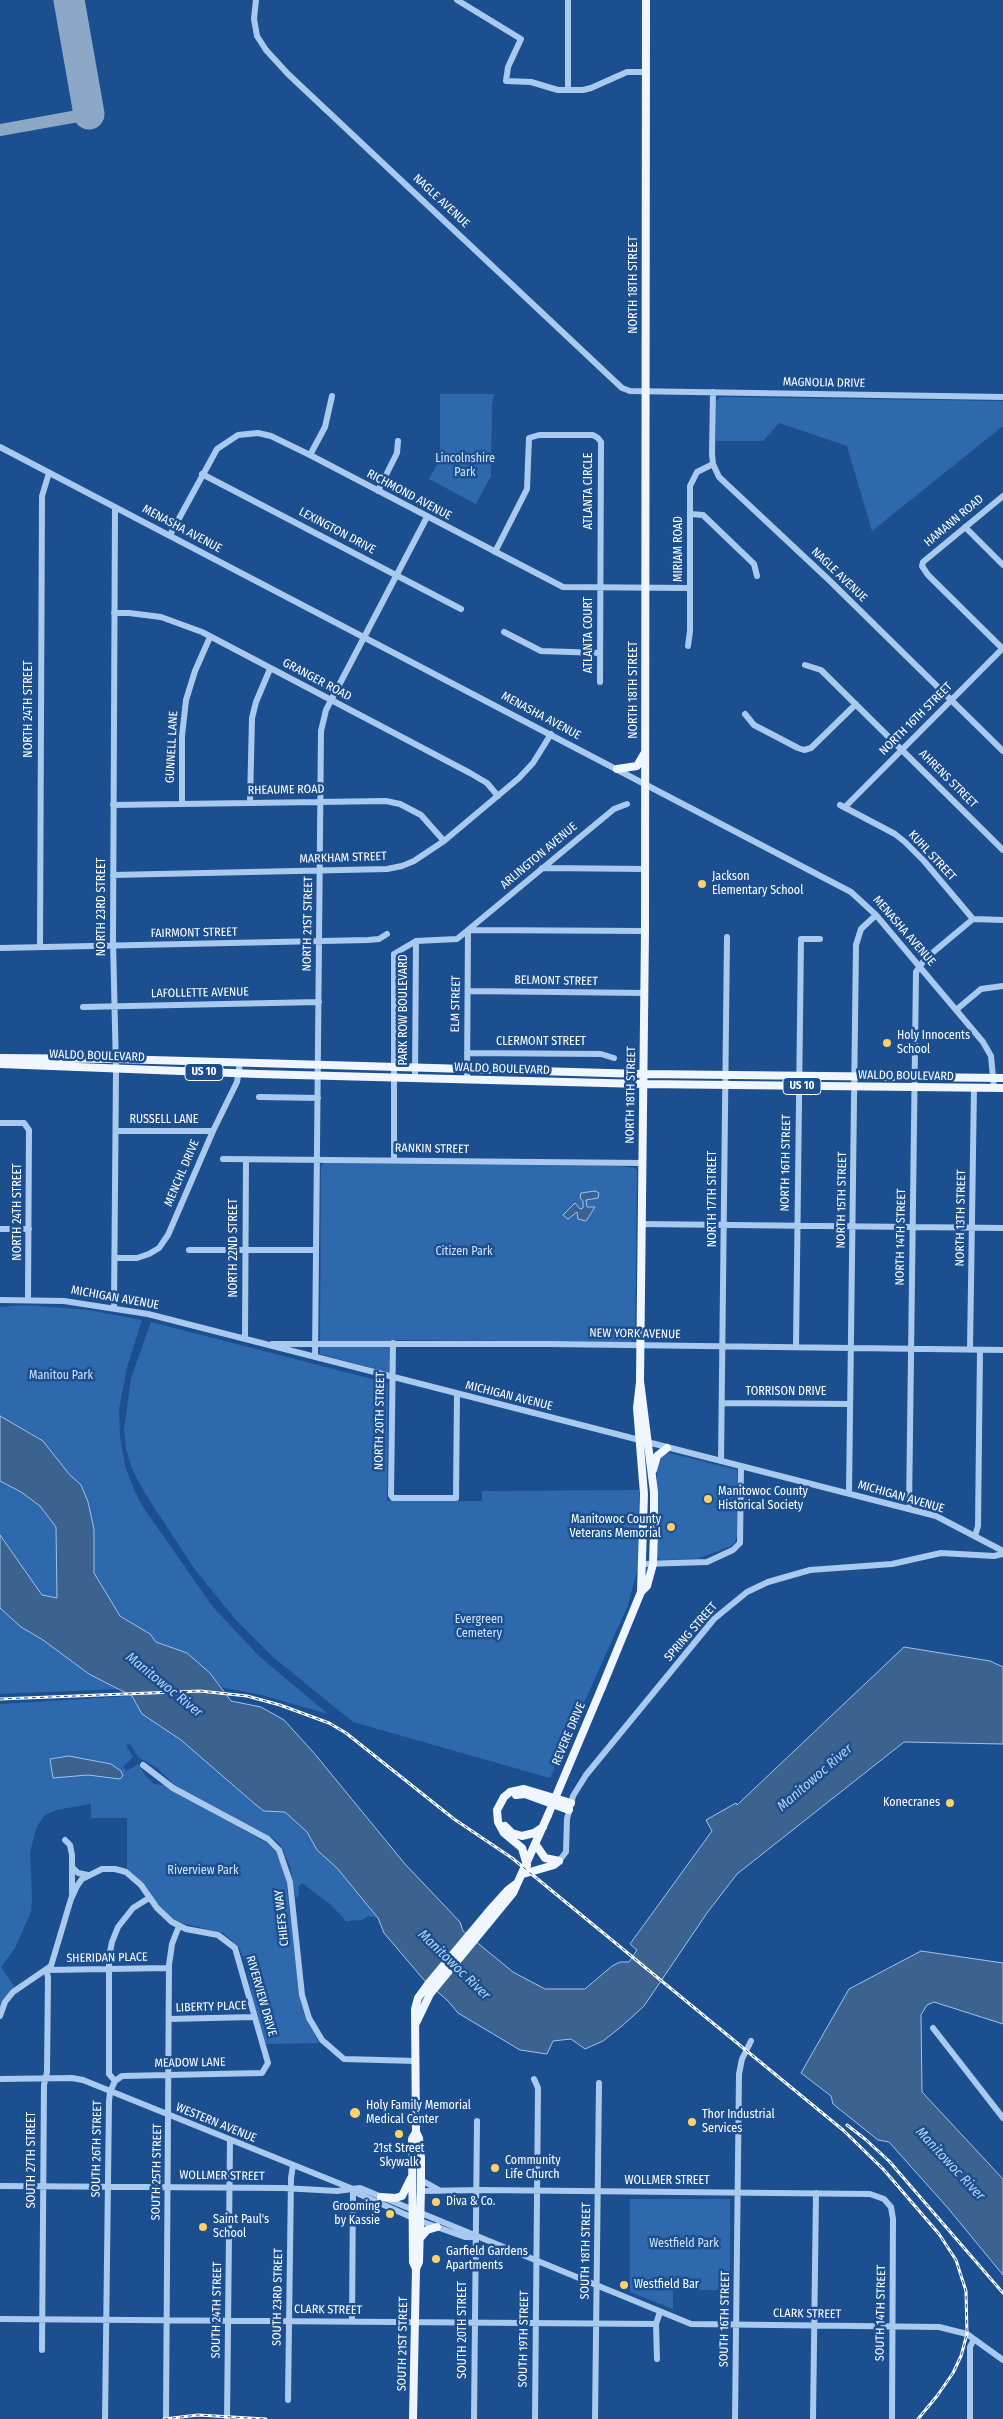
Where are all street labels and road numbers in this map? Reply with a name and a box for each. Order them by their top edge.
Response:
street label: NAGLE AVENUE [410,171,472,231]
street label: NORTH 18TH STREET [627,236,641,334]
street label: MAGNOLIA DRIVE [783,375,865,391]
street label: ATLANTA CIRCLE [582,453,596,529]
street label: RICHMOND AVENUE [364,467,454,523]
street label: HAMANN ROAD [921,492,987,550]
street label: MENASHA AVENUE [140,502,224,556]
street label: LEXINGTON DRIVE [296,505,378,557]
street label: MIRIAM ROAD [672,516,686,582]
street label: NAGLE AVENUE [808,545,870,605]
street label: ATLANTA COURT [582,597,596,673]
street label: NORTH 18TH STREET [627,641,641,739]
street label: GRANGER ROAD [280,656,354,704]
street label: NORTH 24TH STREET [22,660,36,758]
street label: NORTH 16TH STREET [877,680,955,758]
street label: MENASHA AVENUE [499,689,583,743]
street label: GUNNELL LANE [163,711,181,783]
street label: AHRENS STREET [916,747,980,811]
street label: RHEAUME ROAD [247,782,325,798]
street label: ARLINGTON AVENUE [498,820,580,892]
street label: KUHL STREET [905,828,959,884]
street label: MARKHAM STREET [299,849,387,867]
street label: NORTH 23RD STREET [95,858,109,956]
street label: NORTH 21ST STREET [300,876,316,972]
street label: MENASHA AVENUE [870,893,938,969]
street label: FAIRMONT STREET [150,925,238,941]
street label: PARK ROW BOULEVARD [397,954,411,1066]
street label: BELMONT STREET [514,973,598,989]
street label: ELM STREET [448,975,464,1033]
street label: LAFOLLETTE AVENUE [151,985,249,1001]
street label: CLERMONT STREET [496,1035,586,1049]
street label: NORTH 18TH STREET [623,1046,639,1144]
street label: WALDO BOULEVARD [49,1047,145,1065]
street label: WALDO BOULEVARD [454,1060,550,1078]
road number: US 10 [185,1064,223,1080]
street label: WALDO BOULEVARD [858,1068,954,1084]
road number: US 10 [783,1078,821,1094]
street label: RUSSELL LANE [130,1113,198,1127]
street label: NORTH 16TH STREET [778,1114,794,1212]
street label: MENCHL DRIVE [161,1137,203,1209]
street label: RANKIN STREET [395,1141,469,1157]
street label: NORTH 17TH STREET [706,1151,720,1247]
street label: NORTH 15TH STREET [834,1152,850,1248]
street label: NORTH 24TH STREET [11,1163,25,1261]
street label: NORTH 13TH STREET [953,1169,969,1267]
street label: NORTH 14TH STREET [893,1188,909,1286]
street label: NORTH 22ND STREET [227,1198,241,1298]
street label: MICHIGAN AVENUE [70,1283,160,1313]
street label: NEW YORK AVENUE [589,1326,681,1342]
street label: NORTH 20TH STREET [372,1372,388,1470]
street label: MICHIGAN AVENUE [464,1378,554,1414]
street label: TORRISON DRIVE [746,1385,826,1399]
street label: MICHIGAN AVENUE [856,1478,946,1516]
street label: SPRING STREET [661,1600,721,1664]
street label: REVERE DRIVE [549,1700,589,1768]
street label: CHIEFS WAY [272,1889,292,1947]
street label: SHERIDAN PLACE [66,1950,148,1966]
street label: RIVERVIEW DRIVE [243,1954,279,2038]
street label: LIBERTY PLACE [175,1999,247,2015]
street label: MEADOW LANE [154,2055,226,2071]
street label: SOUTH 26TH STREET [89,2100,105,2198]
street label: WESTERN AVENUE [173,2100,259,2146]
street label: SOUTH 27TH STREET [25,2112,39,2208]
street label: SOUTH 25TH STREET [149,2124,165,2220]
street label: WOLLMER STREET [179,2168,265,2184]
street label: WOLLMER STREET [624,2174,710,2188]
street label: SOUTH 18TH STREET [578,2202,594,2300]
street label: SOUTH 23RD STREET [270,2248,286,2346]
street label: SOUTH 24TH STREET [209,2262,225,2358]
street label: SOUTH 14TH STREET [873,2265,889,2361]
street label: SOUTH 16TH STREET [717,2271,733,2367]
street label: SOUTH 20TH STREET [456,2281,470,2379]
street label: SOUTH 19TH STREET [516,2291,532,2387]
street label: SOUTH 21ST STREET [395,2297,411,2391]
street label: CLARK STREET [294,2302,362,2318]
street label: CLARK STREET [773,2306,841,2322]

